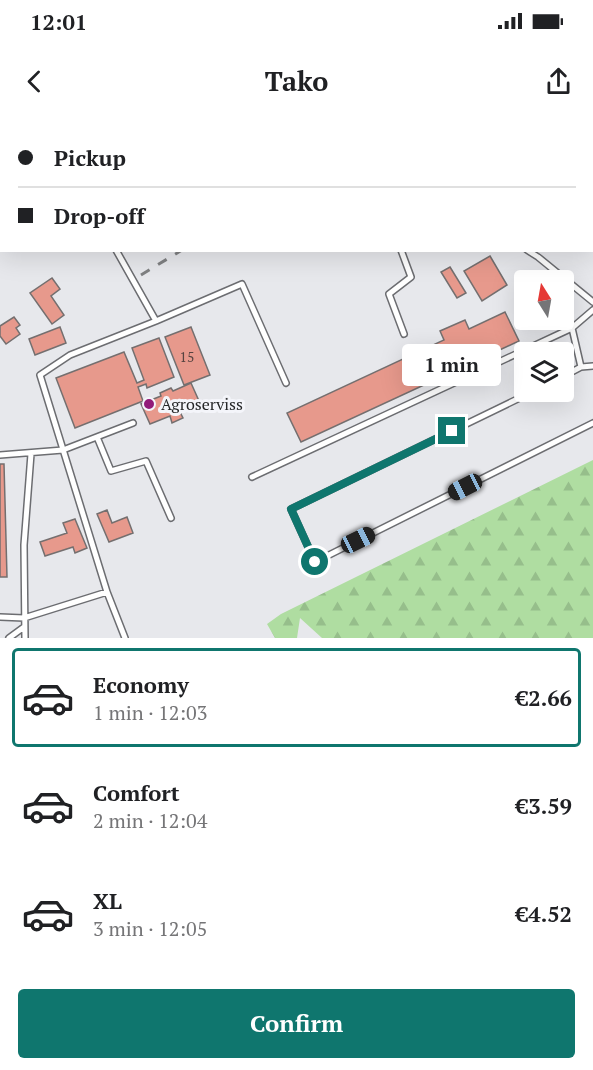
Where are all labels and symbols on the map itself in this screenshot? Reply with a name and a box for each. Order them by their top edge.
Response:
north arrow [514,270,574,330]
callout: 1 min [402,344,502,386]
house number: 15 [180,347,194,366]
place label: Agroserviss [161,393,243,415]
marker: Agroserviss [142,397,156,411]
route end [438,417,465,444]
car [445,471,485,503]
car [338,524,378,556]
route start [301,548,328,575]

